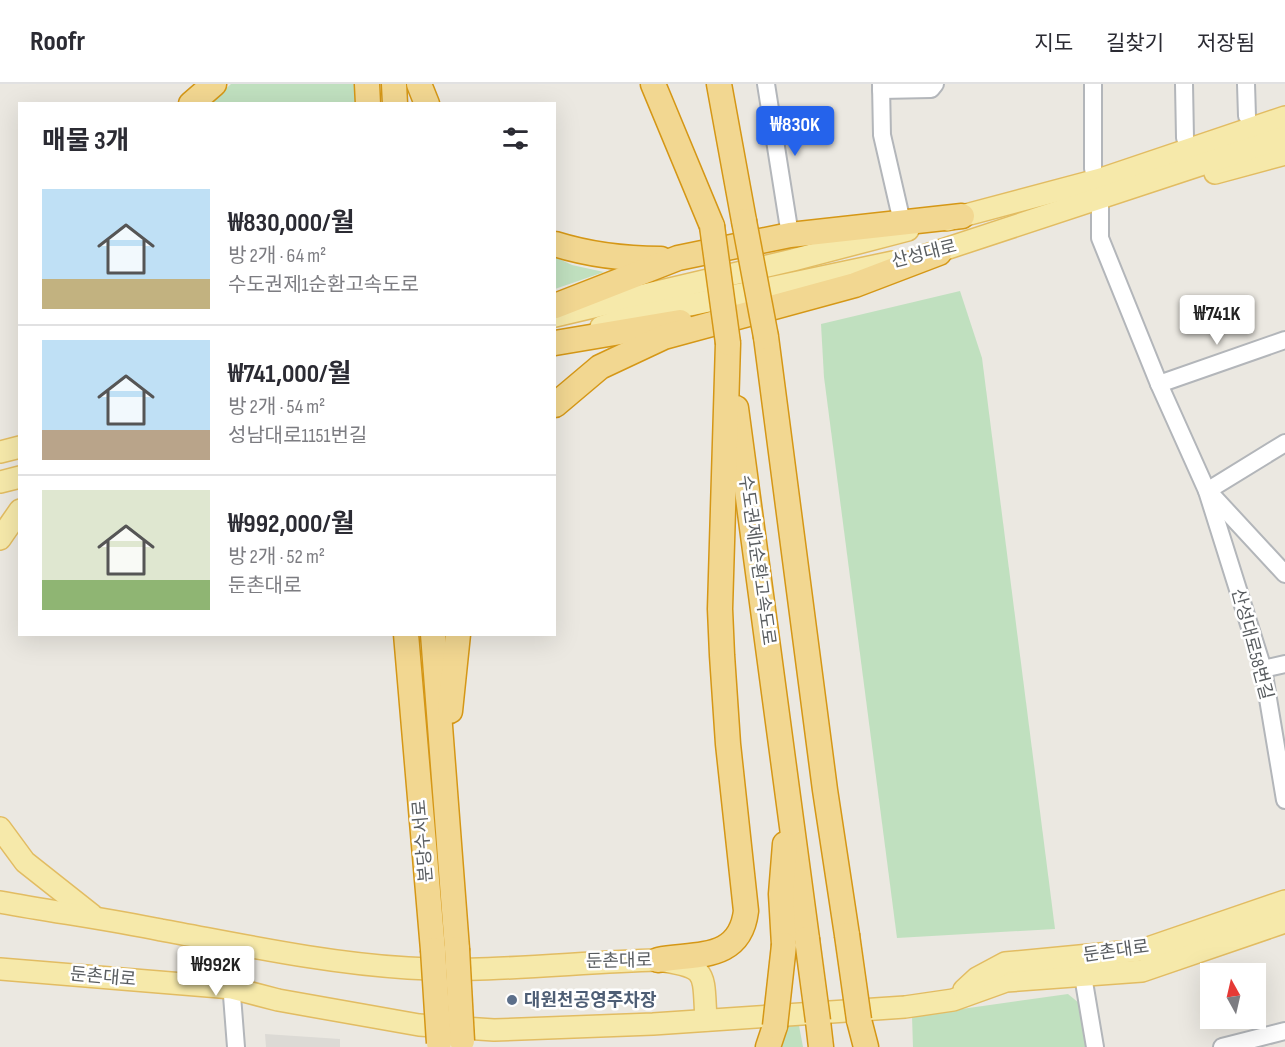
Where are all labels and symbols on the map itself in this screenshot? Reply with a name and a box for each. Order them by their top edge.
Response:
pin: ₩830K [753,106,837,157]
street label: 산성대로 [889,236,959,272]
pin: ₩741K [1175,295,1259,346]
street label: 수도권제1순환고속도로 [735,473,779,647]
street label: 산성대로58번길 [1227,586,1277,702]
street label: 분당수서로 [409,799,437,883]
street label: 둔촌대로 [1082,936,1150,966]
pin: ₩992K [174,946,258,997]
street label: 둔촌대로 [586,950,652,972]
north arrow [1200,963,1266,1029]
street label: 둔촌대로 [69,964,137,990]
place label: 대원천공영주차장 [524,990,657,1011]
marker: 대원천공영주차장 [505,993,519,1007]

